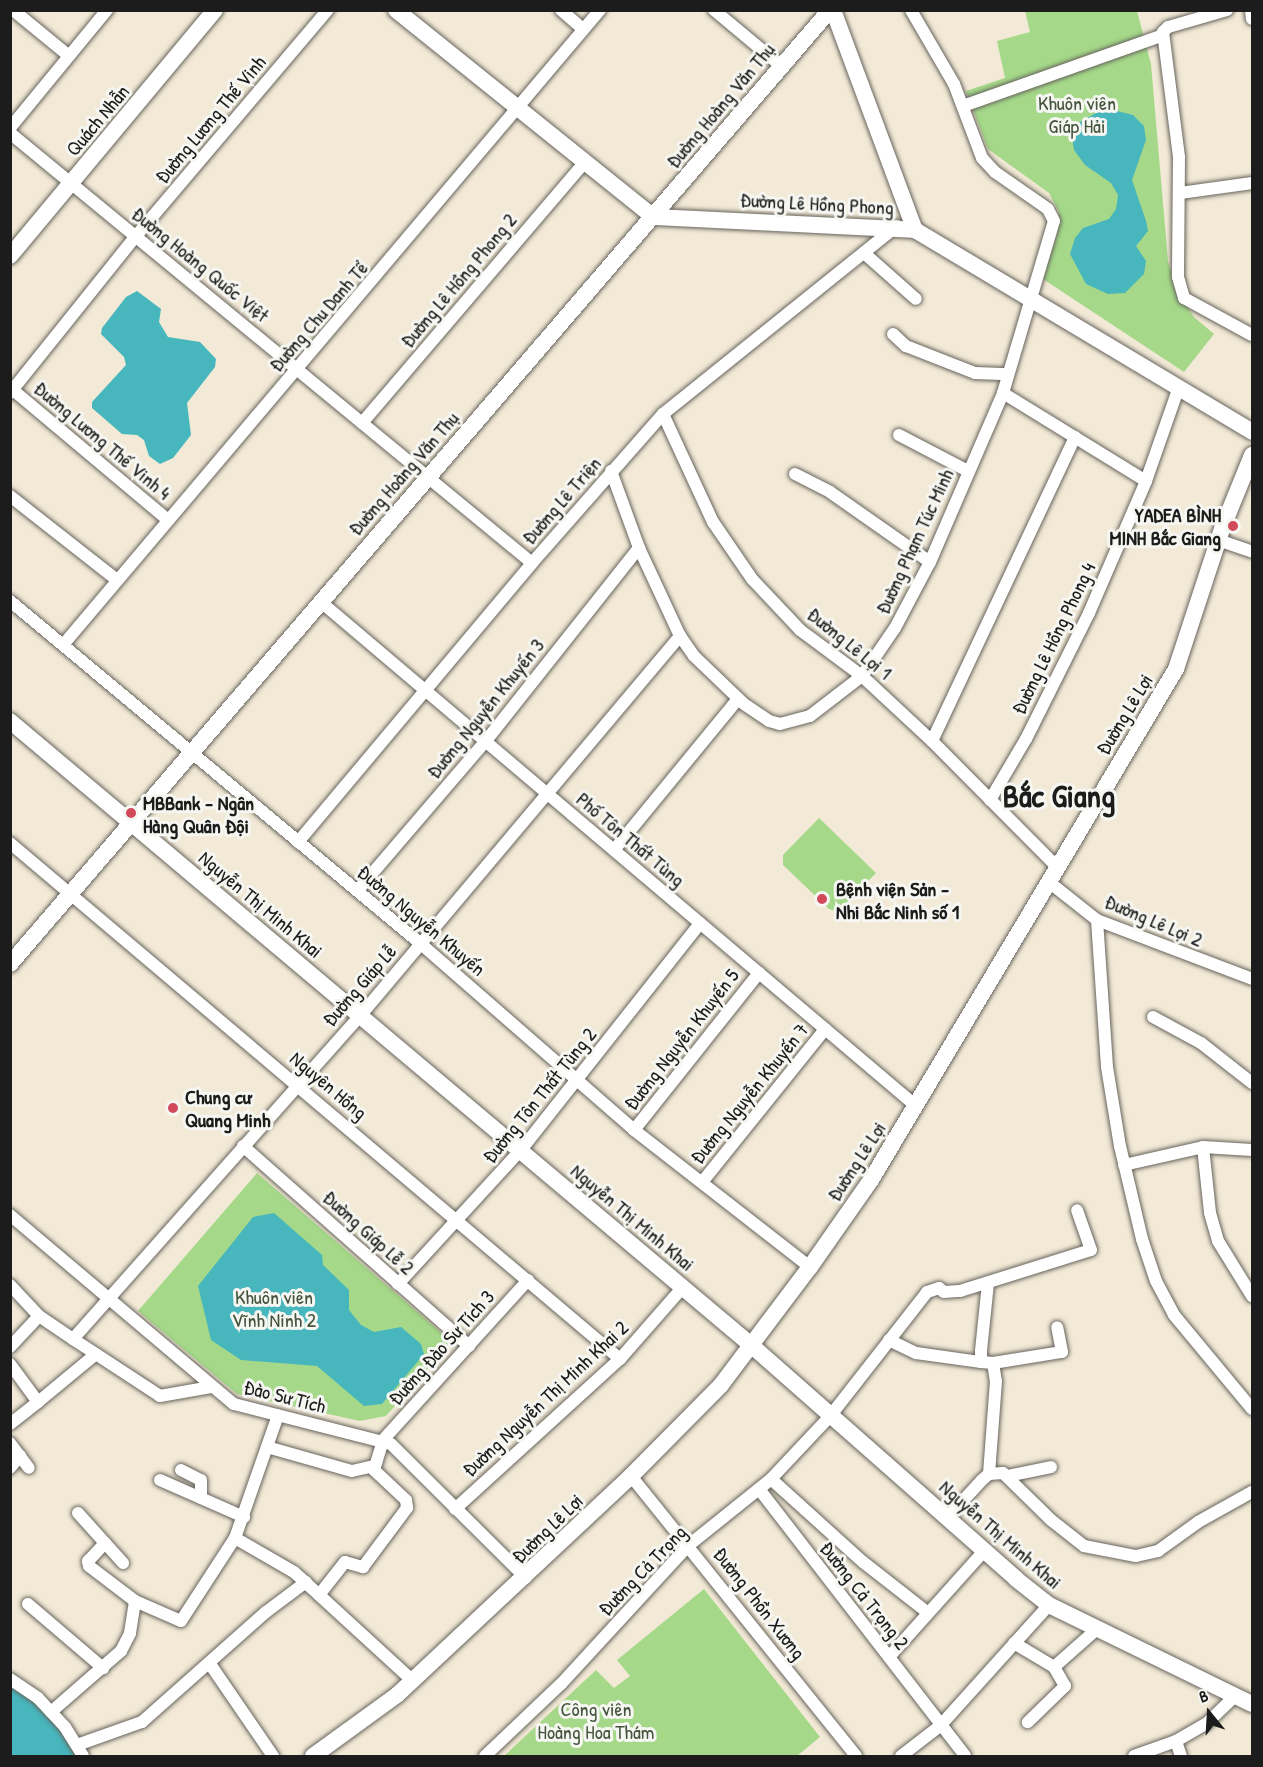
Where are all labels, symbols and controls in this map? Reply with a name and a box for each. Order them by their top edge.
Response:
street label: Đường Hoàng Văn Thụ [661,38,779,172]
street label: Đường Lương Thế Vinh [150,50,270,188]
street label: Quách Nhẫn [60,79,134,161]
park label: Khuôn viên Giáp Hải [1038,91,1116,138]
street label: Đường Lê Hồng Phong [740,187,894,219]
street label: Đường Hoàng Quốc Việt [128,201,274,327]
street label: Đường Lê Hồng Phong 2 [395,208,521,352]
street label: Đường Chu Danh Tể [264,256,372,376]
street label: Đường Lương Thế Vinh 4 [30,376,176,504]
street label: Đường Hoàng Văn Thụ [343,406,463,540]
street label: Đường Lê Triện [516,451,606,549]
street label: Đường Phạm Túc Minh [870,465,958,617]
place label: YADEA BÌNH MINH Bắc Giang [1110,502,1221,549]
marker: YADEA BÌNH MINH Bắc Giang [1226,519,1240,533]
street label: Đường Lê Hồng Phong 4 [1006,558,1100,718]
street label: Đường Lê Lợi 1 [803,602,897,684]
street label: Đường Nguyễn Khuyến 3 [421,633,549,783]
street label: Đường Lê Lợi [1091,669,1157,759]
district label: Bắc Giang [1003,777,1115,815]
street label: Phố Tôn Thất Tùng [572,787,690,891]
place label: MBBank - Ngân Hàng Quân Đội [143,790,254,837]
marker: MBBank - Ngân Hàng Quân Đội [124,806,138,820]
street label: Nguyễn Thị Minh Khai [194,845,328,963]
street label: Đường Nguyễn Khuyến [353,860,491,980]
place label: Bệnh viện Sản - Nhi Bắc Ninh số 1 [836,876,959,923]
street label: Đường Lê Lợi 2 [1102,889,1206,951]
marker: Bệnh viện Sản - Nhi Bắc Ninh số 1 [813,890,831,908]
street label: Đường Giáp Lễ [317,939,401,1031]
street label: Đường Nguyễn Khuyến 5 [618,964,744,1114]
street label: Đường Nguyễn Khuyến 7 [685,1018,813,1168]
street label: Đường Tôn Thất Tùng 2 [477,1023,601,1167]
street label: Nguyên Hồng [286,1046,372,1124]
place label: Chung cư Quang Minh [185,1084,270,1131]
marker: Chung cư Quang Minh [166,1101,180,1115]
street label: Đường Lê Lợi [822,1117,890,1205]
street label: Nguyễn Thị Minh Khai [566,1158,700,1276]
street label: Đường Giáp Lễ 2 [319,1185,419,1279]
park label: Khuôn viên Vĩnh Ninh 2 [232,1284,316,1331]
street label: Đường Đào Sư Tích 3 [383,1285,499,1409]
street label: Đường Nguyễn Thị Minh Khai 2 [457,1315,633,1481]
street label: Đào Sư Tích [242,1374,328,1418]
street label: Nguyễn Thị Minh Khai [935,1474,1067,1594]
street label: Đường Lê Lợi [506,1488,588,1568]
street label: Đường Cả Trọng [593,1520,691,1620]
street label: Đường Cả Trọng 2 [816,1536,914,1654]
street label: Đường Phồn Xương [709,1542,811,1664]
north arrow [1179,1683,1239,1743]
text: B [1196,1684,1211,1708]
park label: Công viên Hoàng Hoa Thám [538,1697,654,1744]

